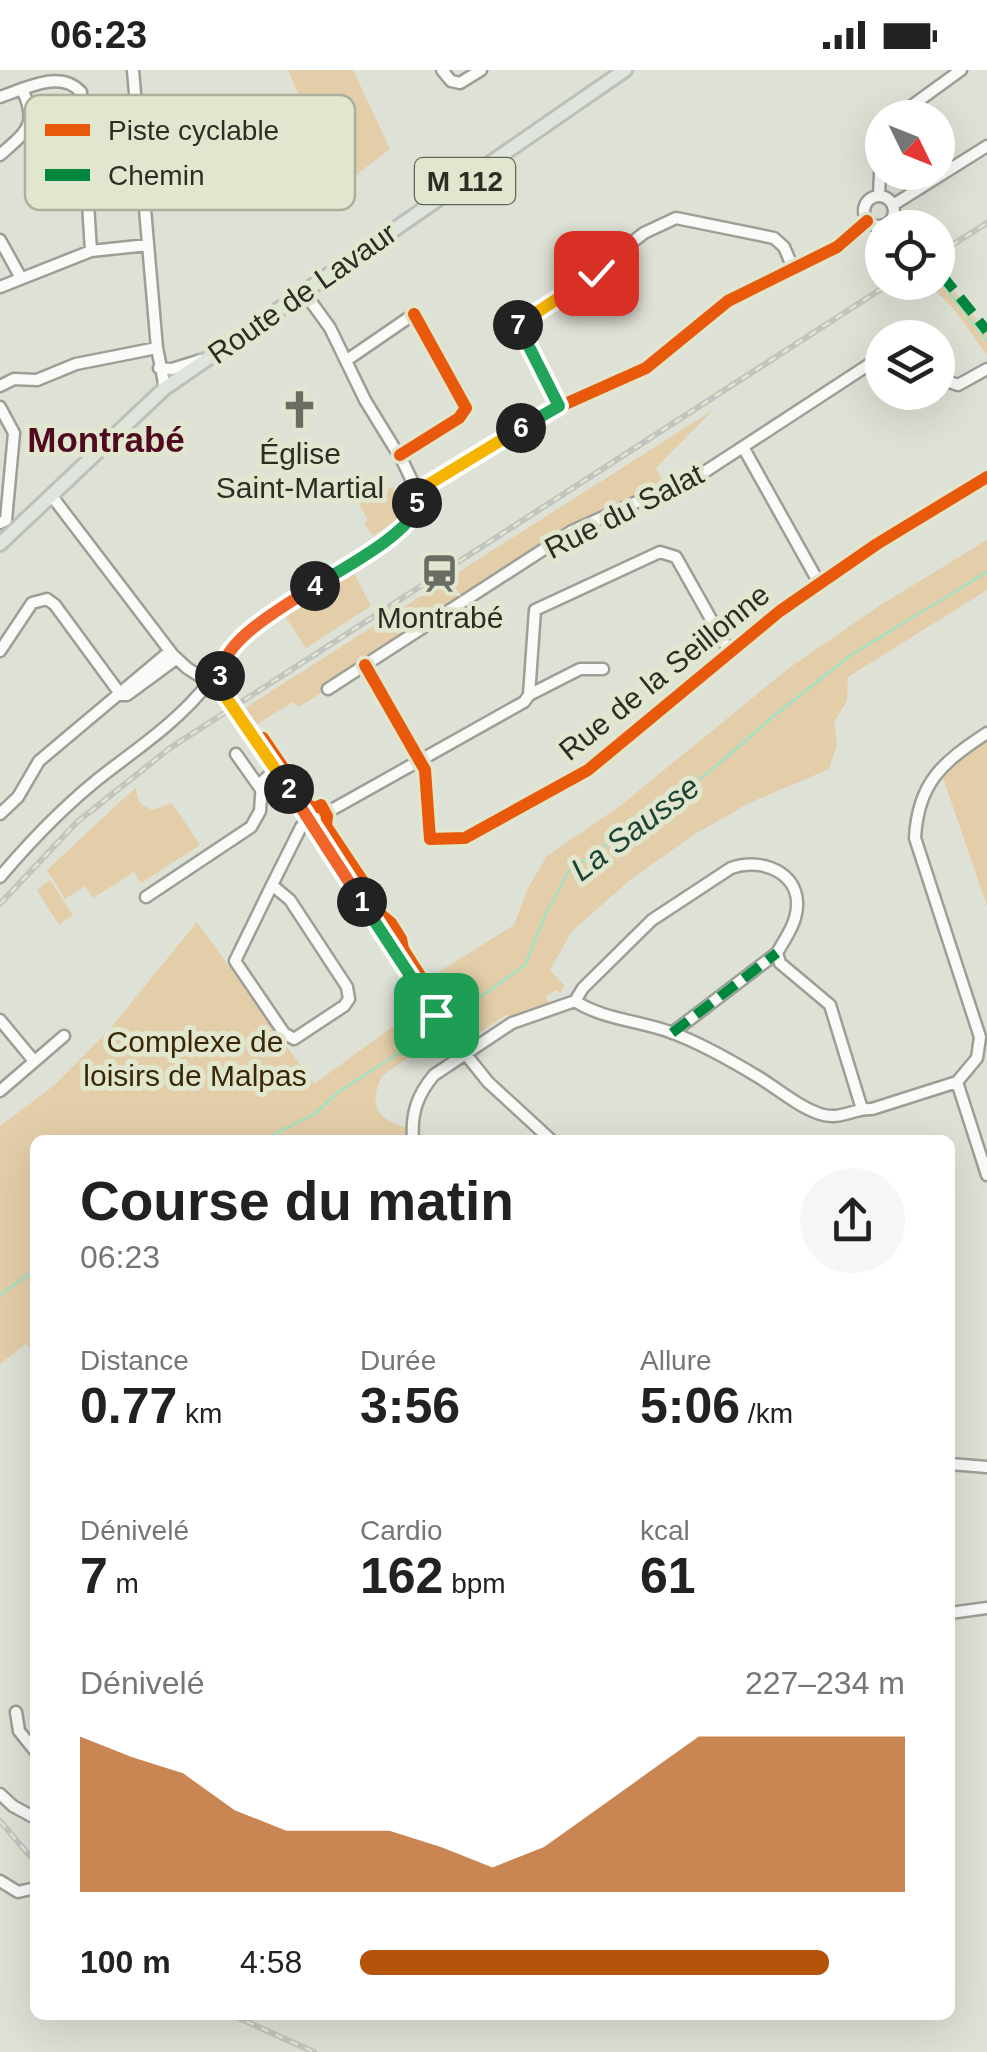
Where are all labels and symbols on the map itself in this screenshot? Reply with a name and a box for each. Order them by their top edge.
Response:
legend [25,95,355,210]
north arrow [865,100,955,190]
text: Piste cyclable [108,115,279,146]
road number: M 112 [415,158,515,204]
text: Chemin [108,160,204,191]
street label: Route de Lavaur [202,216,402,370]
pin [554,231,639,316]
pin: 7 [493,300,543,350]
church icon: Église Saint-Martial [279,388,321,430]
pin: 6 [496,403,546,453]
district label: Montrabé [27,420,185,459]
place label: Église Saint-Martial [216,437,384,504]
street label: Rue du Salat [539,457,709,565]
pin: 5 [392,478,442,528]
station icon: Montrabé [419,552,461,594]
pin: 4 [290,561,340,611]
street label: Rue de la Seillonne [553,577,775,767]
place label: Montrabé [377,601,503,634]
pin: 3 [195,651,245,701]
pin: 2 [264,764,314,814]
water label: La Sausse [564,768,706,888]
pin: 1 [337,877,387,927]
pin [394,973,479,1058]
park label: Complexe de loisirs de Malpas [83,1025,307,1092]

